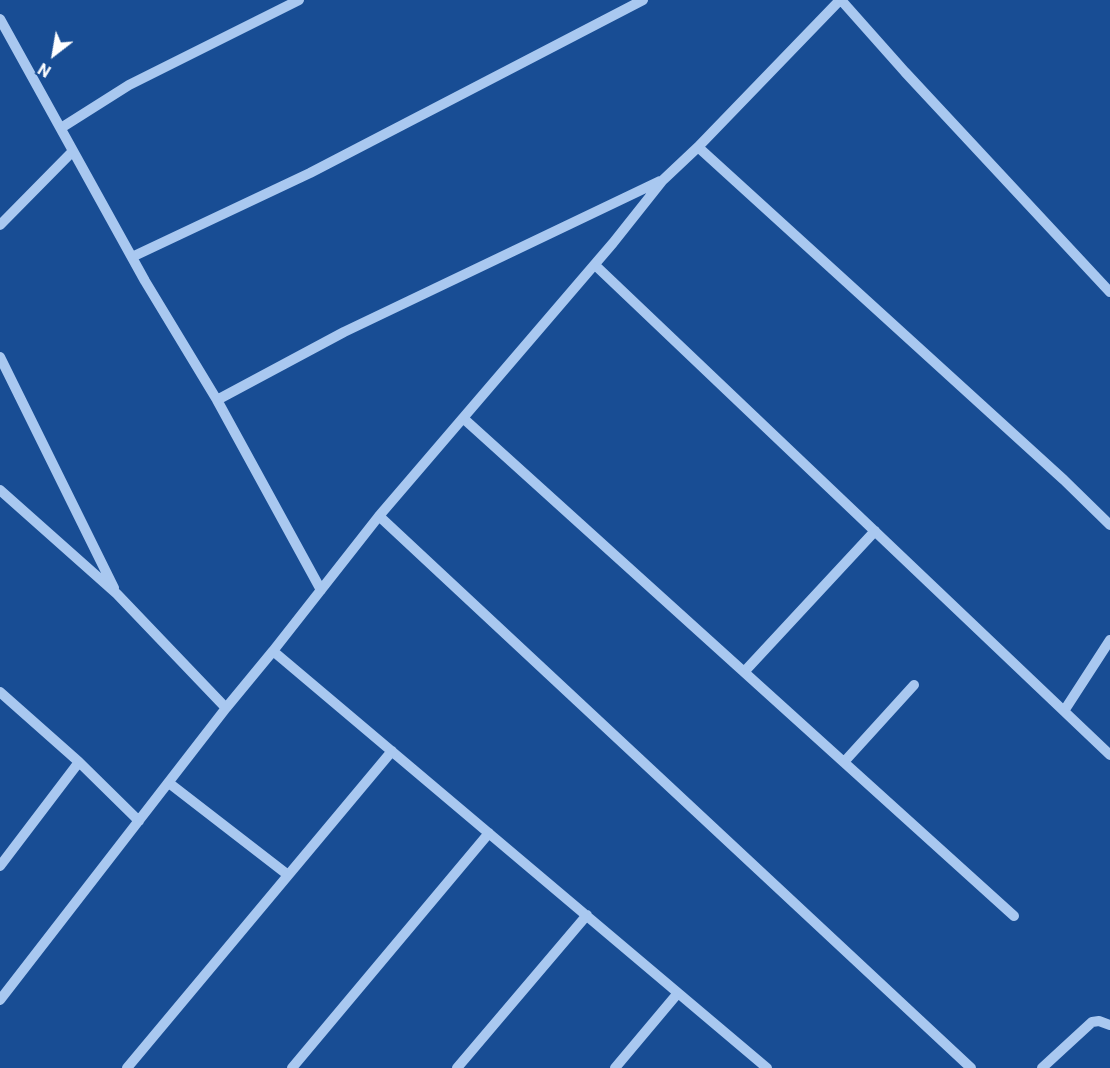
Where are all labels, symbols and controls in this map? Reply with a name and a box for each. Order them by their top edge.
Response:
north arrow [24,24,84,84]
text: N [35,59,54,81]

